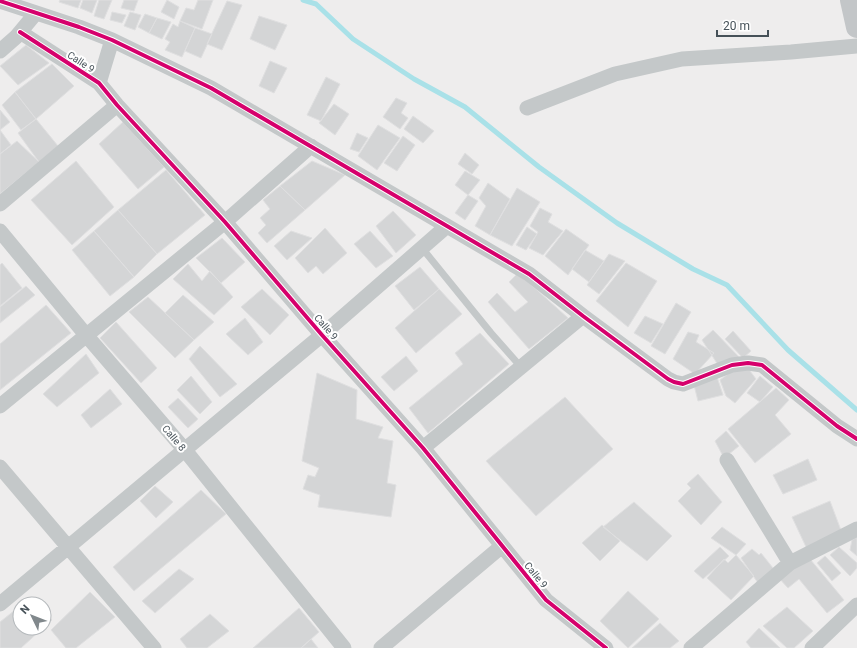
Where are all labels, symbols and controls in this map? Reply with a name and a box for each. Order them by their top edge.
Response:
scale bar [717,12,768,38]
text: 20 m [723,19,750,33]
street label: Calle 9 [65,49,97,75]
street label: Calle 9 [312,312,340,342]
street label: Calle 8 [160,423,188,453]
street label: Calle 9 [522,560,550,590]
north arrow [12,596,52,636]
text: N [18,602,33,617]

